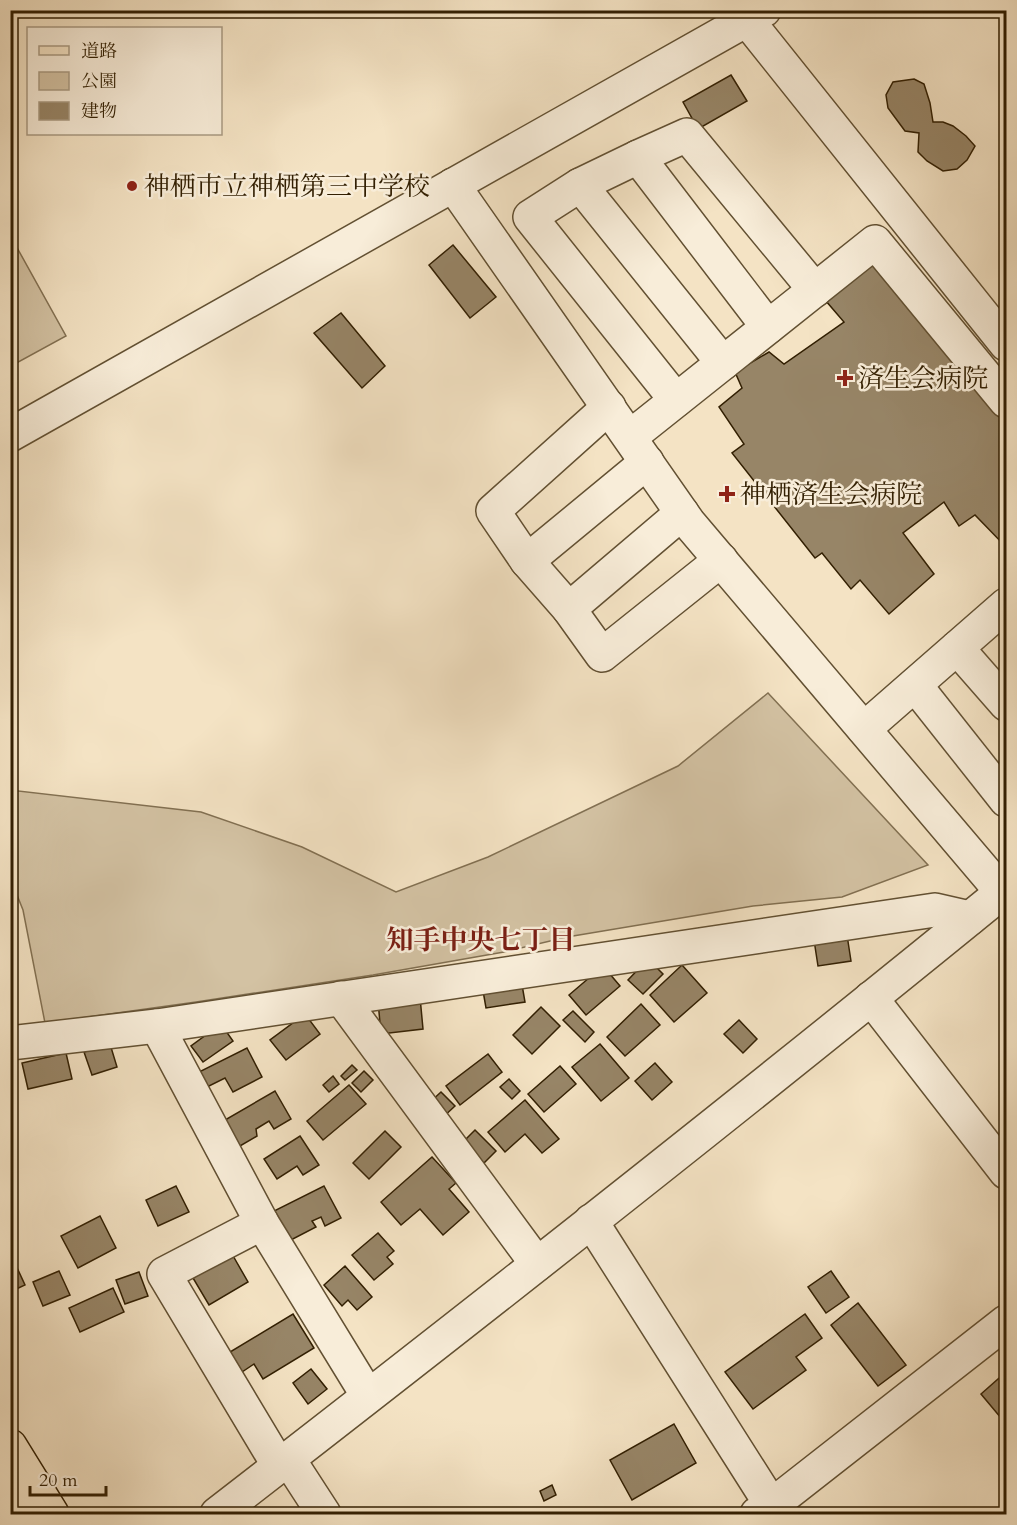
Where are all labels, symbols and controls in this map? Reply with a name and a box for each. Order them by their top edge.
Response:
legend [27,27,222,135]
text: 道路 [81,39,117,64]
text: 公園 [81,69,117,94]
text: 建物 [81,99,117,124]
place label: 神栖市立神栖第三中学校 [144,169,430,204]
marker: 神栖市立神栖第三中学校 [125,179,139,193]
place label: 済生会病院 [858,361,988,396]
marker: 済生会病院 [836,369,854,387]
place label: 神栖済生会病院 [740,477,922,512]
marker: 神栖済生会病院 [718,485,736,503]
district label: 知手中央七丁目 [387,922,576,959]
scale bar [30,1459,106,1497]
text: 20 m [39,1468,78,1493]

